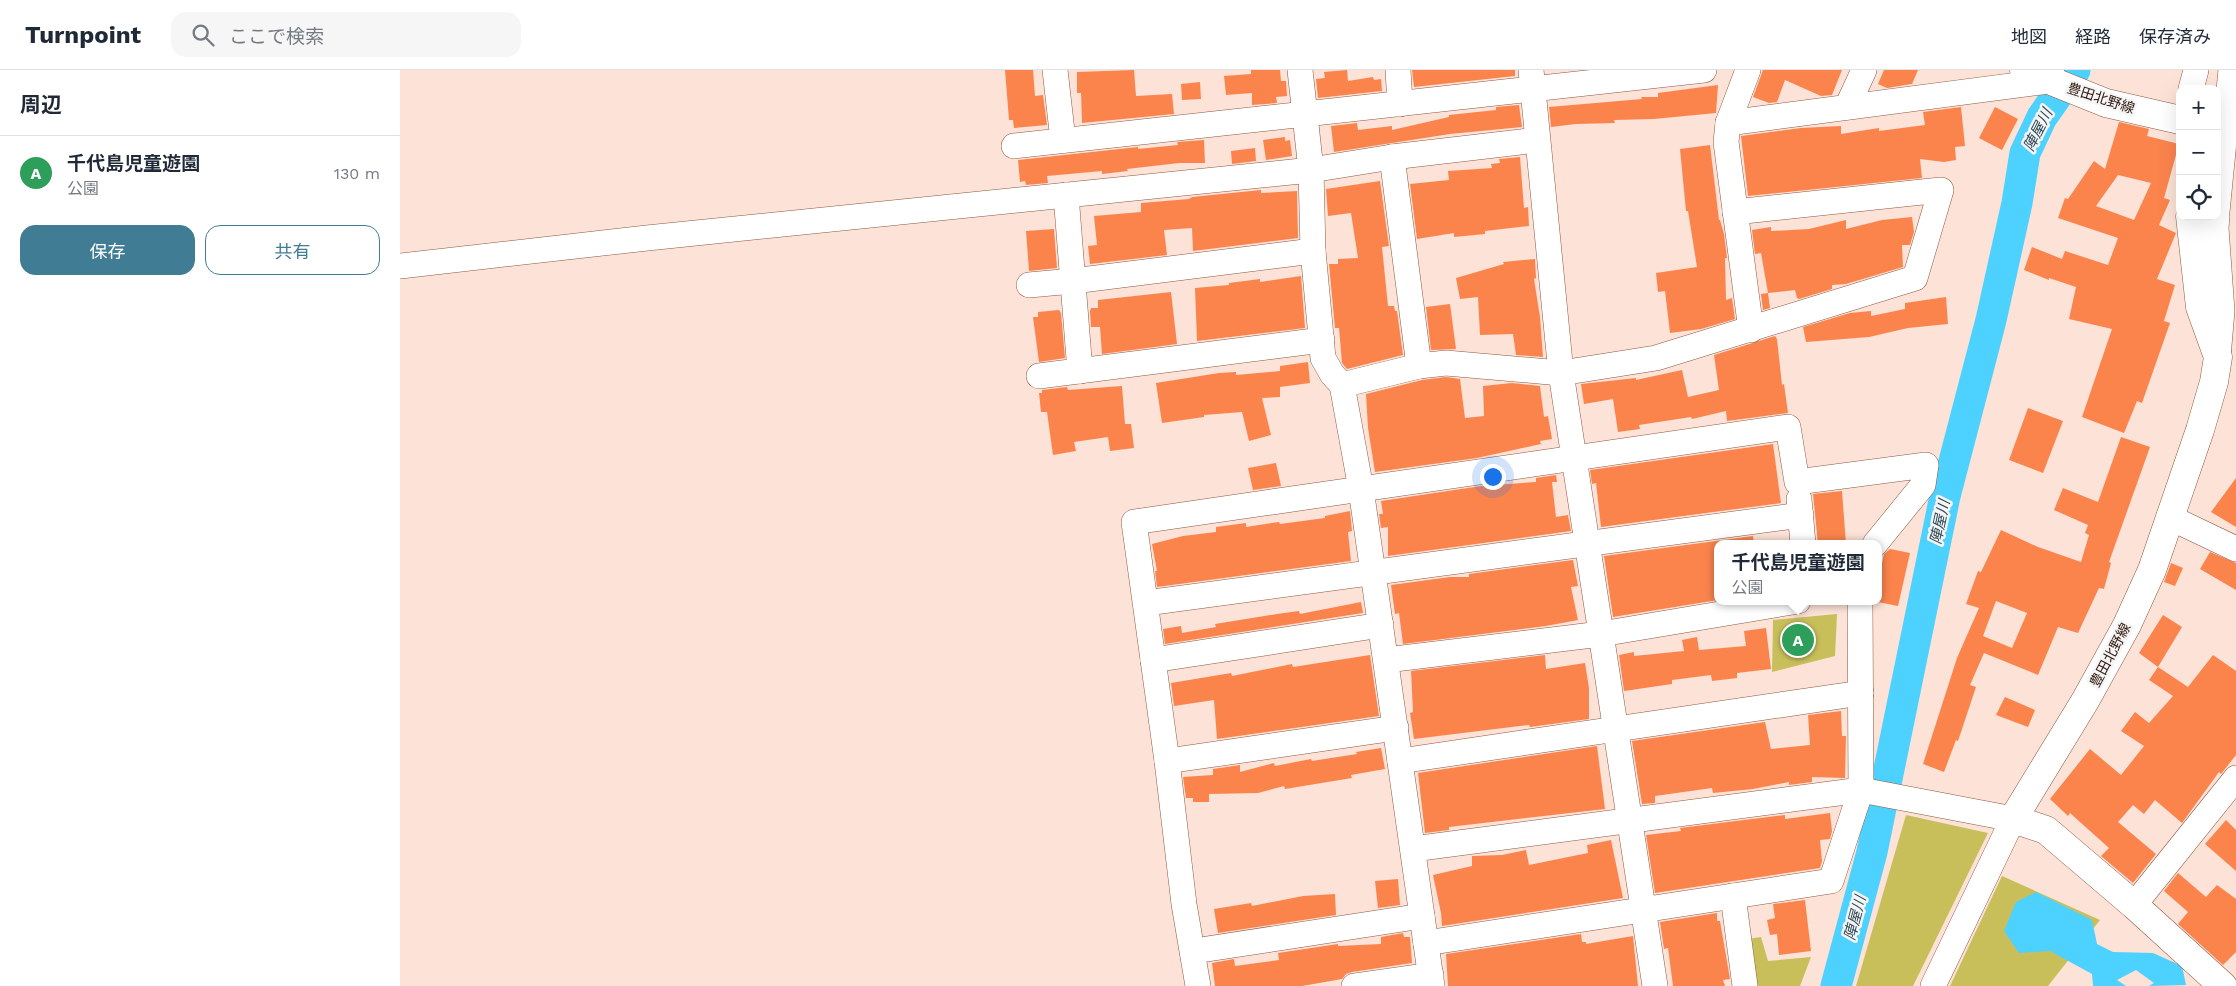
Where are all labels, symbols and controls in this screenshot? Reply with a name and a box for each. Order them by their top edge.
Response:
search box [171,12,521,57]
text: Turnpoint [25,21,141,49]
icon: search [189,21,217,49]
text: ここで検索 [229,25,324,48]
text: 地図 [2011,26,2047,47]
text: 経路 [2075,26,2111,47]
text: 保存済み [2139,26,2211,47]
street label: 豊田北野線 [2065,80,2137,116]
map controls [2176,85,2221,220]
button: + [2176,85,2221,130]
text: 周辺 [20,92,62,117]
water label: 陣屋川 [2020,104,2057,154]
button: − [2176,130,2221,175]
text: 千代島児童遊園 [67,152,200,175]
text: A [31,164,41,183]
text: 130 m [334,164,380,183]
button: locate [2176,175,2221,220]
text: 公園 [67,179,99,198]
button: 保存 [20,225,195,275]
button: 共有 [205,225,380,275]
your location [1480,464,1506,490]
water label: 陣屋川 [1927,496,1954,546]
popup [1714,540,1882,605]
text: 千代島児童遊園 [1731,551,1865,574]
text: 公園 [1731,578,1764,597]
street label: 豊田北野線 [2087,620,2133,690]
pin: A [1782,621,1814,659]
water label: 陣屋川 [1840,892,1870,942]

